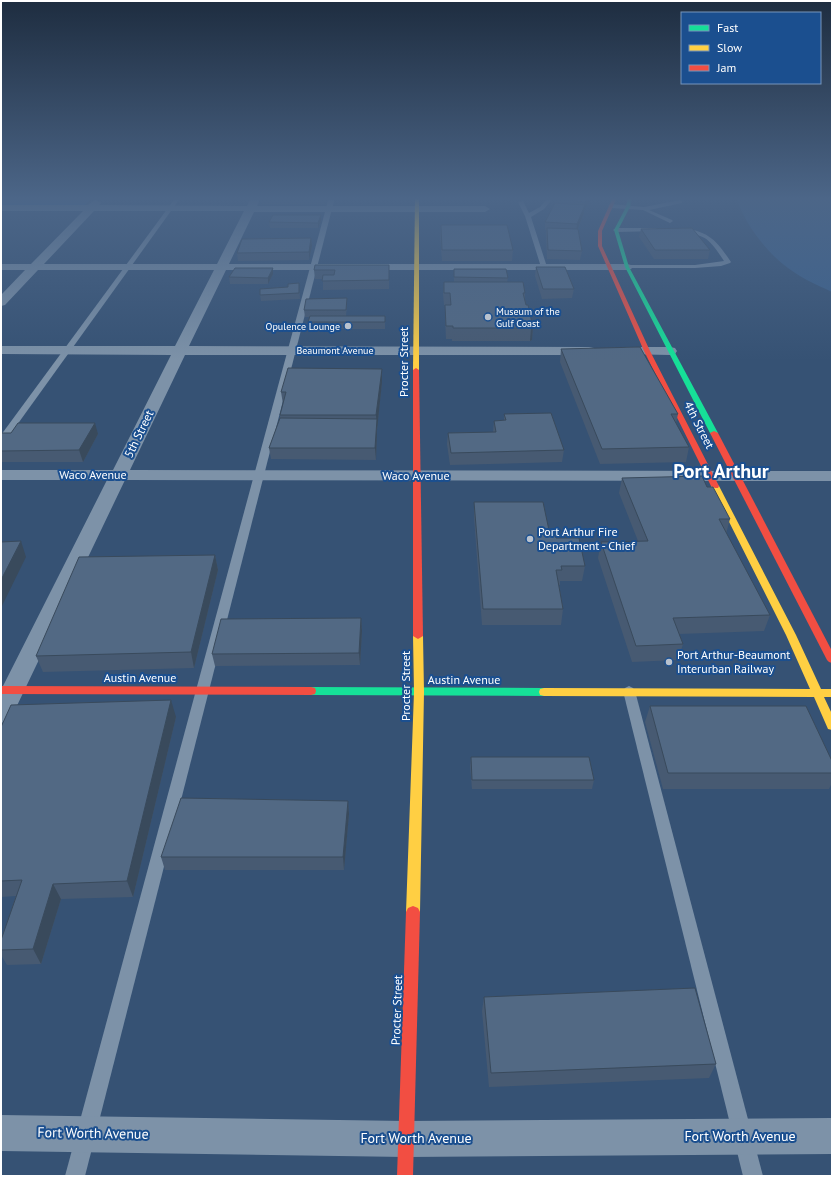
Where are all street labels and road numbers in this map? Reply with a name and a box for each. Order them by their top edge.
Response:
street label: Procter Street [396,327,411,397]
street label: Beaumont Avenue [296,344,374,357]
street label: 4th Street [681,399,718,451]
street label: 5th Street [121,408,156,460]
street label: Waco Avenue [59,467,127,482]
street label: Waco Avenue [382,468,450,483]
street label: Procter Street [398,651,413,721]
street label: Austin Avenue [104,670,176,685]
street label: Austin Avenue [428,672,500,687]
street label: Procter Street [388,975,405,1045]
street label: Fort Worth Avenue [37,1123,149,1143]
street label: Fort Worth Avenue [684,1127,796,1145]
street label: Fort Worth Avenue [360,1129,472,1147]

